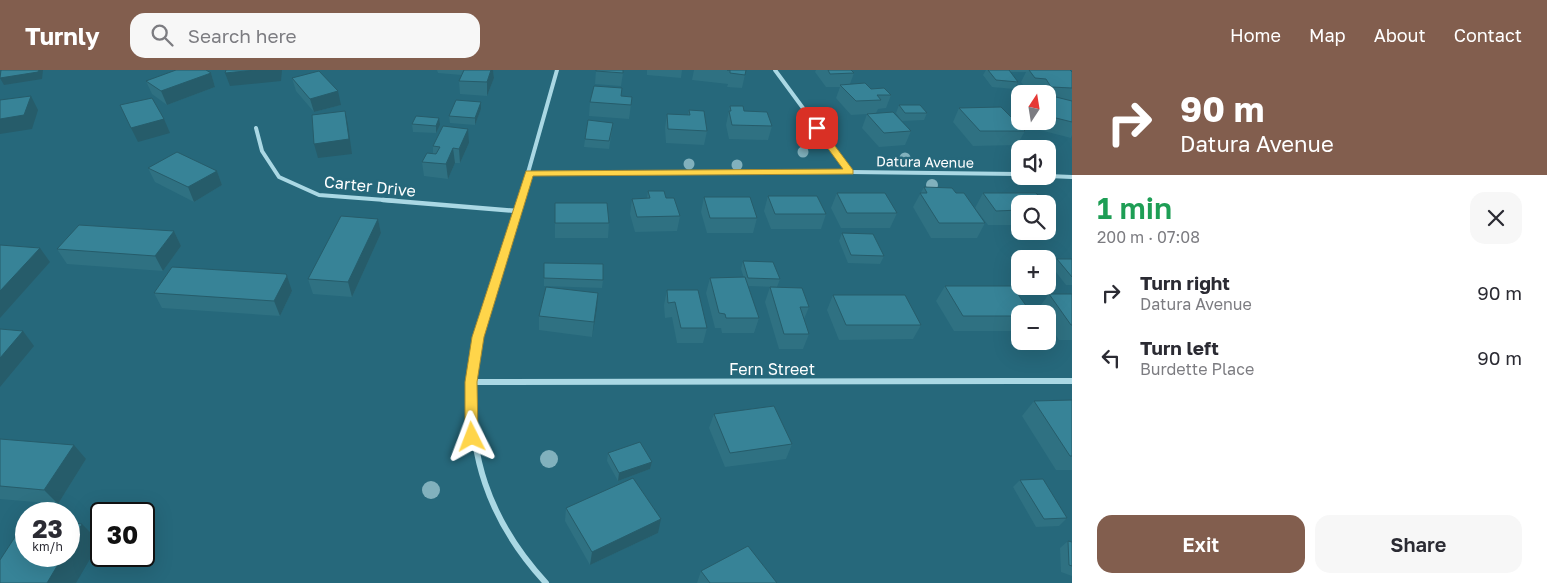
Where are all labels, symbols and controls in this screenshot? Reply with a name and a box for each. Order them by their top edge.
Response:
search box [130,13,480,58]
text: Turnly [25,21,100,50]
icon: search [148,21,176,49]
text: Search here [188,24,297,47]
text: Home [1230,24,1281,46]
text: Map [1309,24,1346,46]
text: About [1374,24,1426,46]
text: Contact [1454,24,1522,46]
north arrow [1011,85,1056,130]
map controls [1011,85,1056,350]
text: 90 m [1180,88,1264,130]
icon: right [1097,90,1162,155]
pin [796,107,838,149]
icon: arrive [803,114,831,142]
text: Datura Avenue [1180,130,1334,157]
button: sound [1011,140,1056,185]
street label: Datura Avenue [876,152,974,171]
street label: Carter Drive [323,171,417,201]
text: 1 min [1097,190,1172,226]
button: close [1470,192,1522,244]
button: search [1011,195,1056,240]
text: 200 m · 07:08 [1097,227,1200,247]
button: + [1011,250,1056,295]
text: Turn right [1140,271,1230,294]
icon: right [1097,279,1125,307]
text: 90 m [1477,281,1522,304]
text: Datura Avenue [1140,294,1252,314]
button: − [1011,305,1056,350]
text: Turn left [1140,336,1219,359]
icon: left [1097,344,1125,372]
text: 90 m [1477,346,1522,369]
street label: Fern Street [729,359,815,379]
text: Burdette Place [1140,359,1254,379]
position arrow [445,410,497,462]
speed limit sign: 30 [90,502,155,567]
text: 23 [32,513,63,544]
button: Exit [1097,515,1305,573]
button: Share [1315,515,1522,573]
text: km/h [32,539,63,554]

